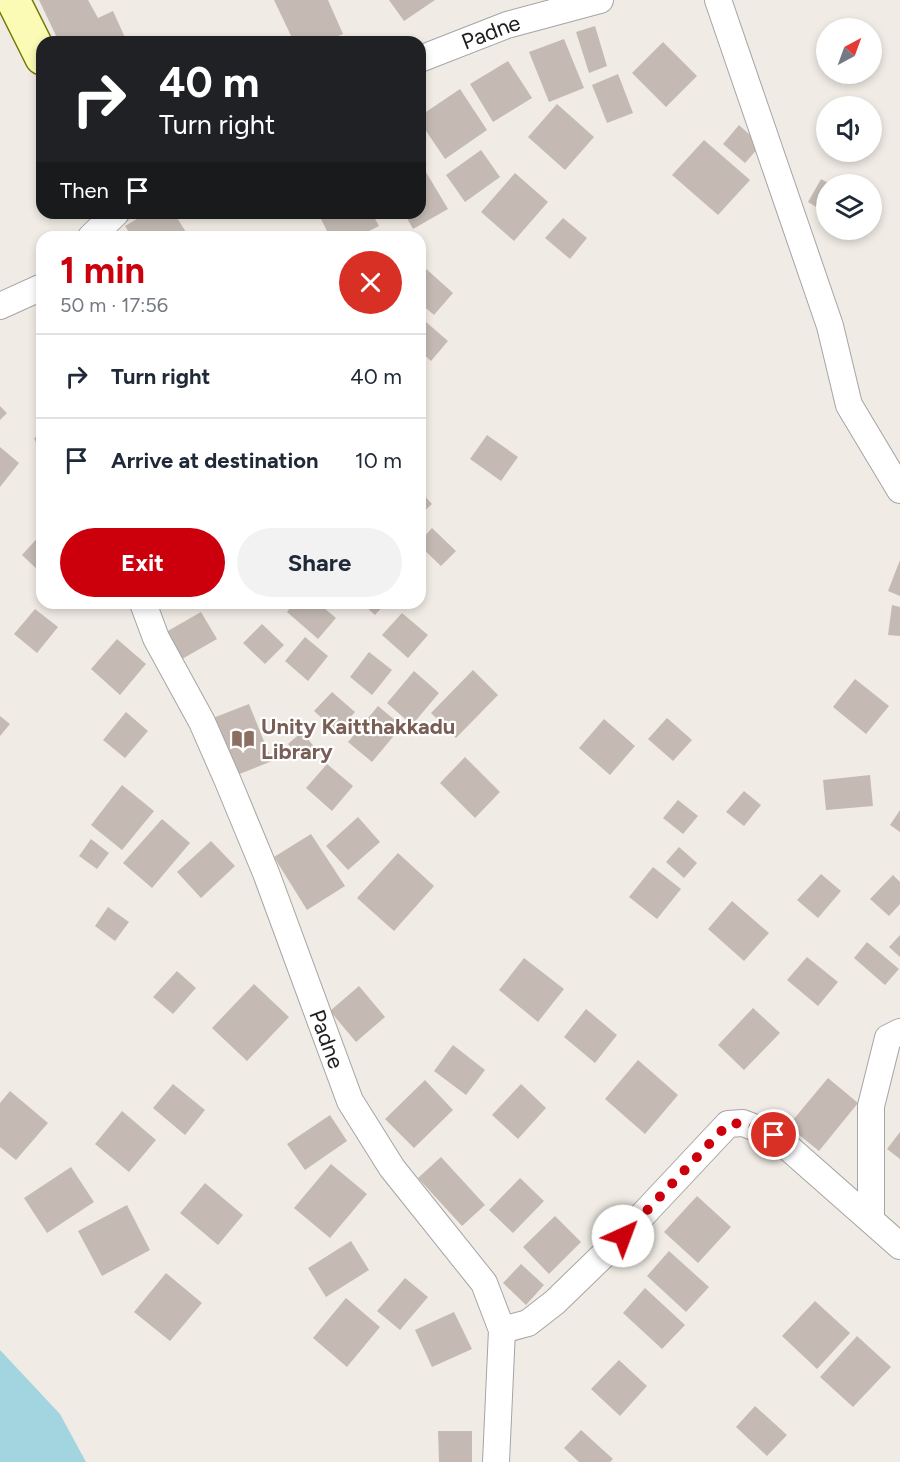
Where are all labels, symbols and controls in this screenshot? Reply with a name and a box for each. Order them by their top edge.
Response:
street label: Padne [458,9,523,55]
north arrow [816,18,882,84]
map controls [816,18,882,240]
text: 40 m [159,57,259,108]
icon: right [60,60,138,138]
button: sound [816,96,882,162]
text: Turn right [159,108,275,141]
icon: arrive [121,174,154,207]
button: layers [816,174,882,240]
text: Then [60,177,109,204]
text: 1 min [60,249,145,292]
button: close [339,251,402,314]
text: 50 m · 17:56 [60,293,168,317]
icon: right [60,360,93,393]
text: Turn right [111,363,210,390]
text: 40 m [350,363,402,390]
icon: arrive [60,444,93,477]
text: Arrive at destination [111,447,319,474]
text: 10 m [355,447,402,474]
button: Exit [60,528,225,597]
button: Share [237,528,402,597]
place label: Unity Kaitthakkadu Library [261,713,455,765]
library icon: Unity Kaitthakkadu Library [230,726,256,752]
street label: Padne [303,1006,350,1072]
pin [748,1109,799,1160]
icon: arrive [757,1118,790,1151]
position arrow [591,1204,655,1268]

